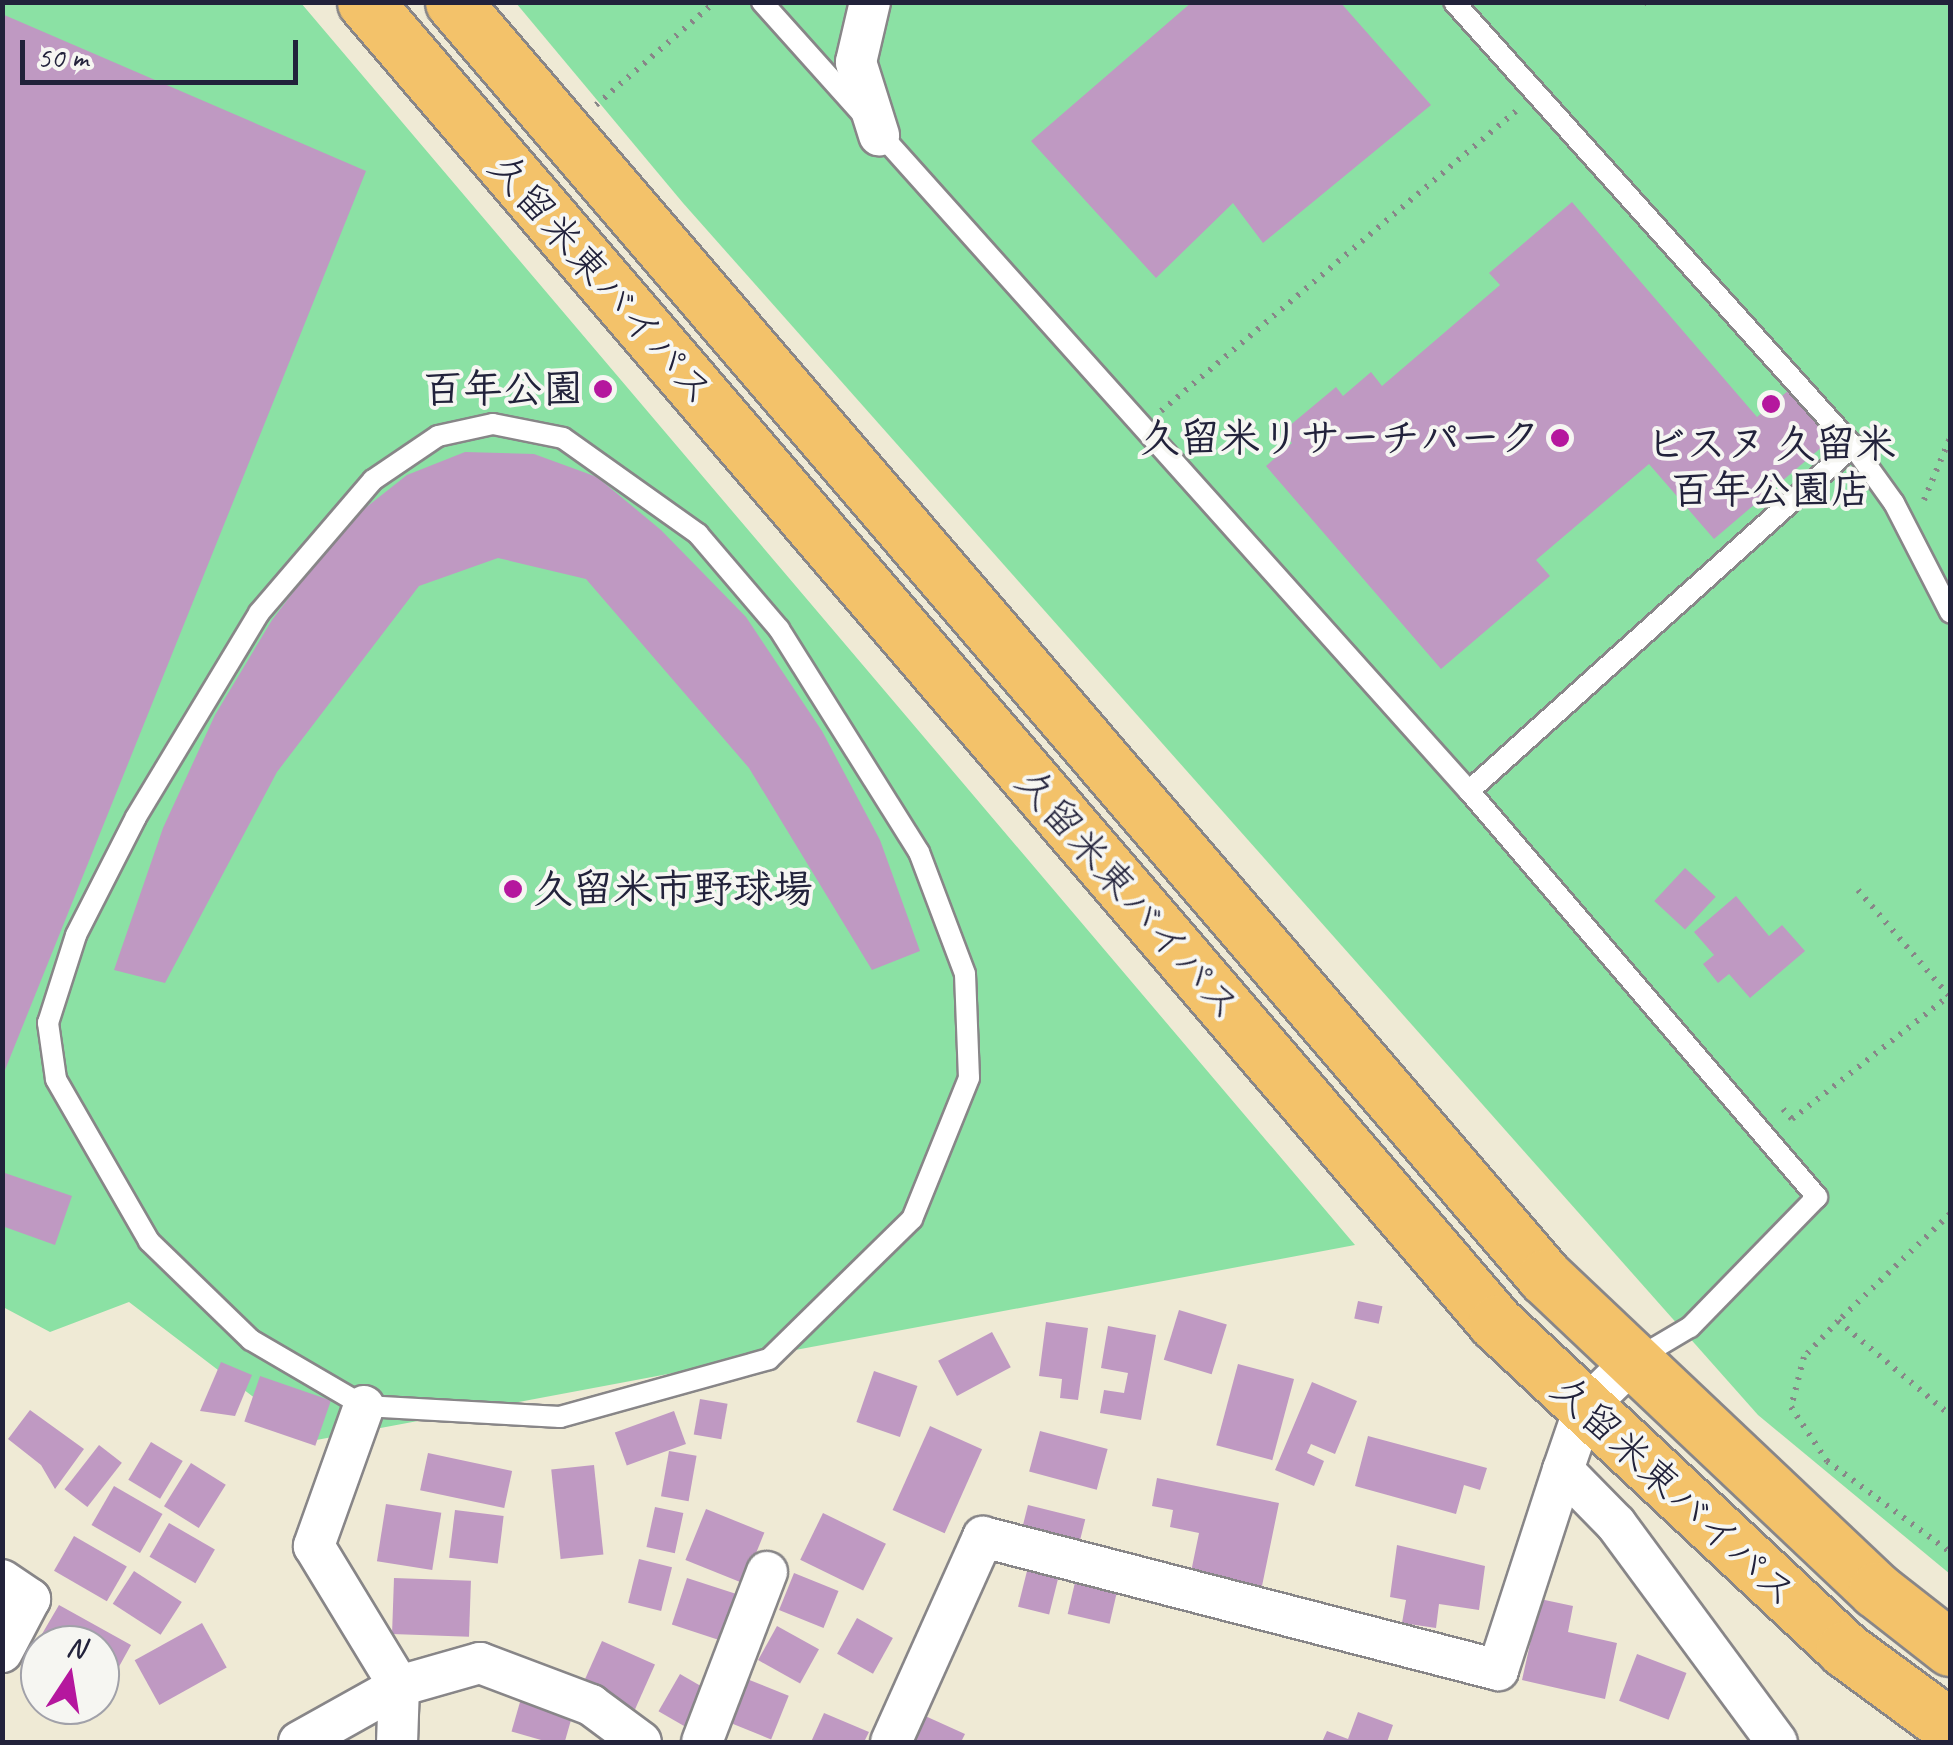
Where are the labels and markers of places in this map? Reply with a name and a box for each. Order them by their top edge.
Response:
place label: 百年公園 [423,365,583,413]
marker: 百年公園 [592,378,614,400]
marker: ビスヌ 久留米 百年公園店 [1760,393,1782,415]
place label: 久留米リサーチパーク [1140,414,1540,462]
place label: ビスヌ 久留米 百年公園店 [1646,420,1896,514]
marker: 久留米リサーチパーク [1549,427,1571,449]
place label: 久留米市野球場 [533,865,813,913]
marker: 久留米市野球場 [502,878,524,900]

